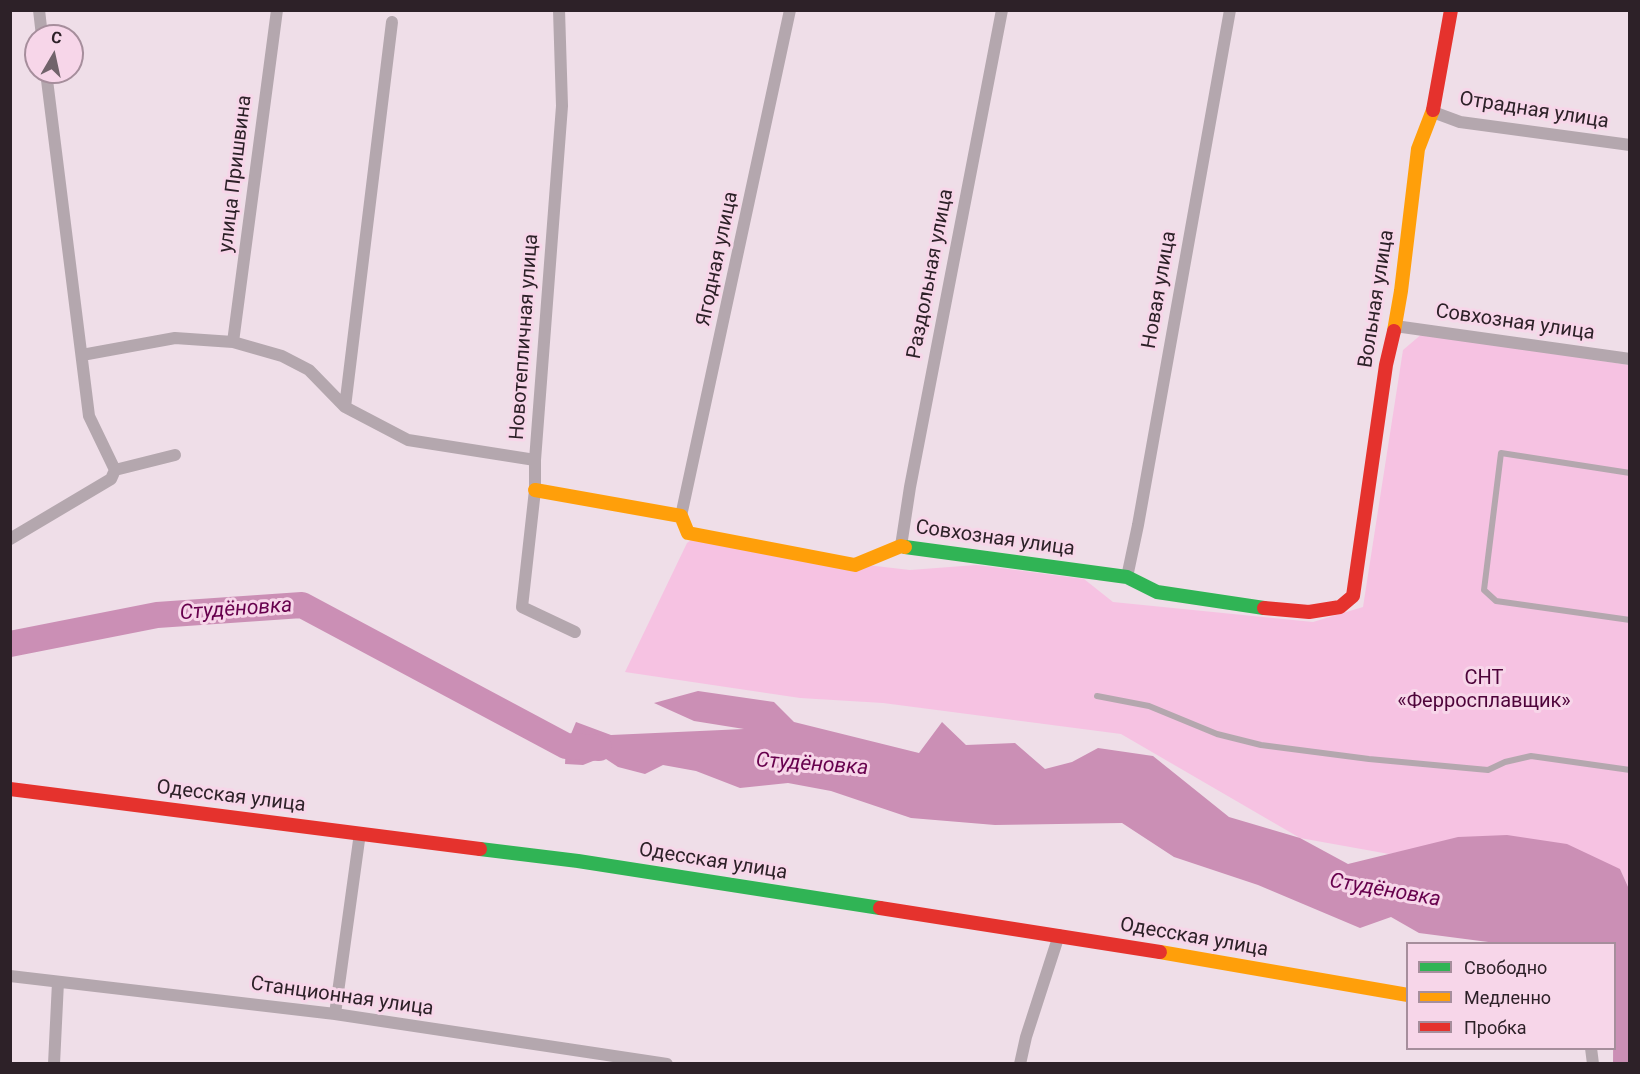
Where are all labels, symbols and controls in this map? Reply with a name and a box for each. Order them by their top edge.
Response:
north arrow [24,24,84,84]
text: С [50,28,63,48]
street label: Отрадная улица [1458,87,1610,135]
street label: улица Пришвина [214,94,258,254]
street label: Раздольная улица [903,187,959,361]
street label: Ягодная улица [692,190,744,328]
street label: Вольная улица [1354,228,1400,370]
street label: Новая улица [1138,229,1182,351]
street label: Новотепличная улица [506,233,544,441]
street label: Совхозная улица [1434,300,1596,346]
street label: Совхозная улица [914,516,1076,562]
water label: Студёновка [179,594,293,626]
park label: СНТ «Ферросплавщик» [1397,667,1571,714]
water label: Студёновка [755,749,869,781]
street label: Одесская улица [155,776,307,818]
street label: Одесская улица [637,838,789,886]
water label: Студёновка [1327,869,1443,913]
street label: Одесская улица [1118,913,1270,963]
legend [1406,942,1616,1050]
text: Свободно [1464,957,1547,978]
street label: Станционная улица [249,972,435,1022]
text: Медленно [1464,987,1551,1008]
text: Пробка [1464,1017,1527,1038]

